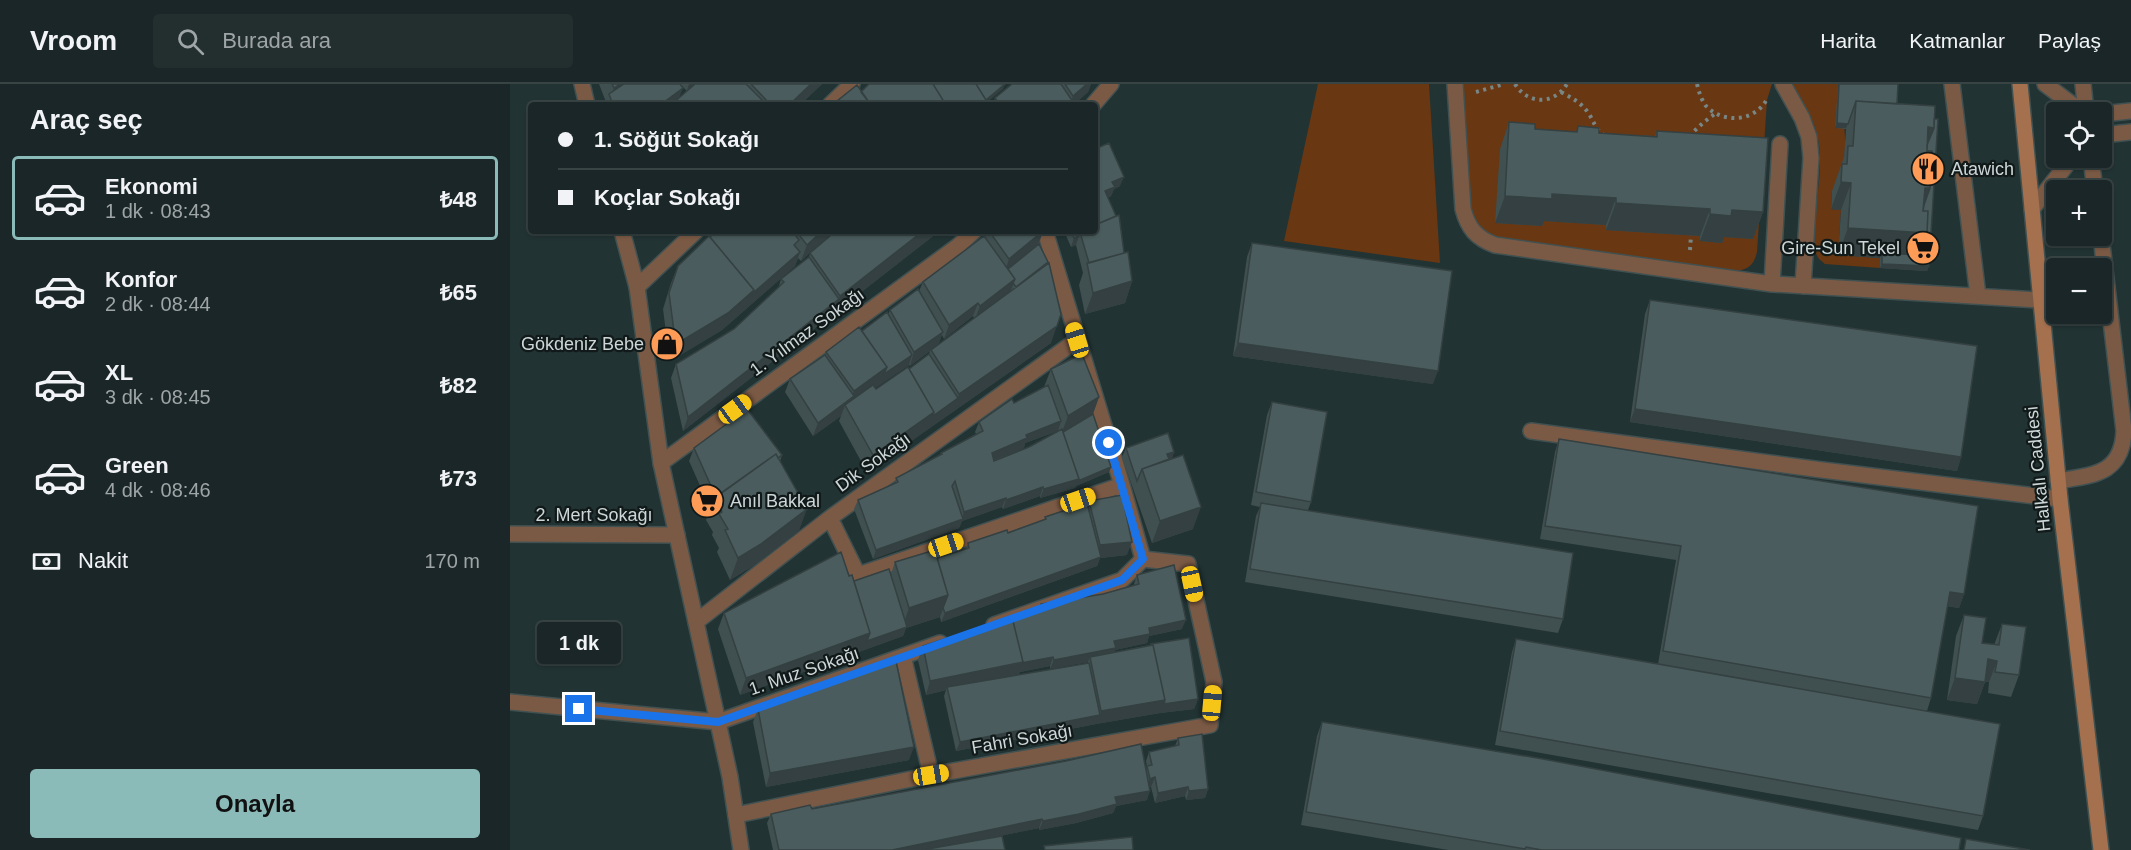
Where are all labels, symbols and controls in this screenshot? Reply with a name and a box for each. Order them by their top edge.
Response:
search box [153,14,573,68]
text: Vroom [30,25,117,56]
icon: search [174,25,207,58]
text: Burada ara [222,28,331,53]
text: Harita [1820,29,1876,52]
text: Katmanlar [1909,29,2005,52]
text: Paylaş [2038,29,2101,52]
map controls [2046,102,2112,324]
button: locate [2046,102,2112,168]
text: Araç seç [30,105,143,135]
text: 1. Söğüt Sokağı [594,127,759,152]
restaurant icon: Atawich [1910,151,1946,187]
place label: Atawich [1951,159,2014,179]
icon: car [33,171,87,225]
text: Ekonomi [105,174,198,199]
button: + [2046,180,2112,246]
text: Koçlar Sokağı [594,185,741,210]
text: ₺48 [440,187,477,212]
text: 1 dk · 08:43 [105,200,211,222]
supermarket icon: Gire-Sun Tekel [1905,230,1941,266]
place label: Gire-Sun Tekel [1781,238,1900,258]
button: − [2046,258,2112,324]
icon: car [33,264,87,318]
text: Konfor [105,267,177,292]
text: ₺65 [440,280,477,305]
street label: 1. Yılmaz Sokağı [746,284,868,380]
text: 2 dk · 08:44 [105,293,211,315]
car [1063,320,1091,360]
shop icon: Gökdeniz Bebe [649,326,685,362]
place label: Gökdeniz Bebe [521,334,644,354]
icon: car [33,357,87,411]
text: XL [105,360,133,385]
text: ₺82 [440,373,477,398]
text: 3 dk · 08:45 [105,386,211,408]
car [715,391,755,427]
street label: Halkalı Caddesi [2021,405,2055,533]
street label: Dik Sokağı [832,428,914,496]
route start [1095,429,1122,456]
icon: car [33,450,87,504]
text: Green [105,453,169,478]
text: ₺73 [440,466,477,491]
text: 4 dk · 08:46 [105,479,211,501]
supermarket icon: Anıl Bakkal [689,483,725,519]
car [1058,486,1098,514]
place label: Anıl Bakkal [730,491,820,511]
street label: 2. Mert Sokağı [535,505,653,525]
car [926,531,966,559]
icon: cash [30,545,63,578]
text: Nakit [78,548,128,573]
text: 170 m [424,550,480,572]
car [1179,565,1205,603]
callout: 1 dk [537,622,621,664]
text: 1 dk [559,632,599,654]
street label: 1. Muz Sokağı [746,643,862,699]
car [1201,684,1223,722]
route end [565,695,592,722]
street label: Fahri Sokağı [970,720,1074,758]
car [912,763,950,787]
button: Onayla [30,769,480,838]

